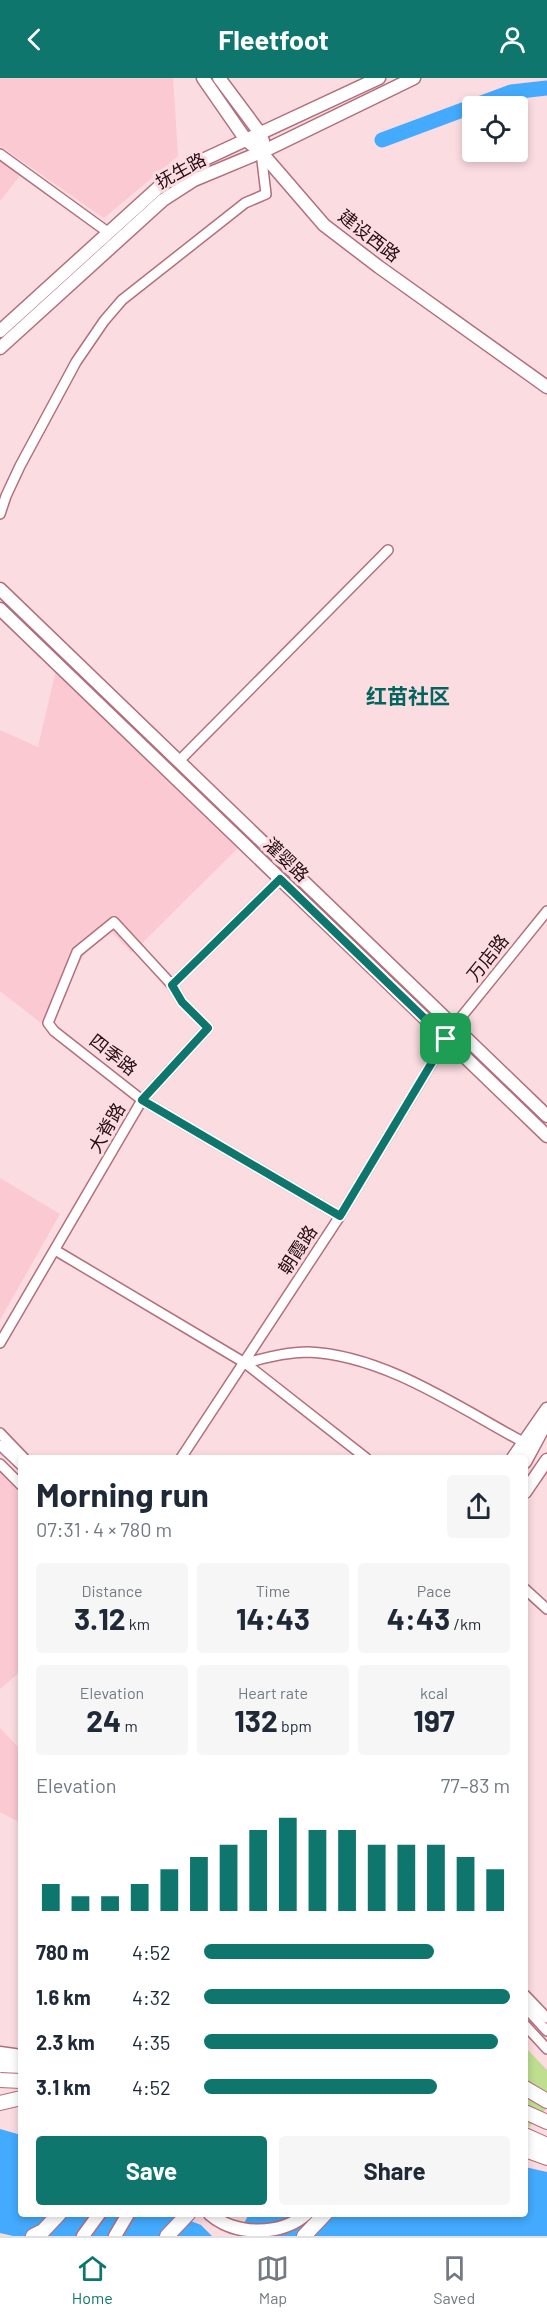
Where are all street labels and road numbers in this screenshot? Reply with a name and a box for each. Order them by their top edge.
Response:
street label: 抚生路 [152,147,209,193]
street label: 建设西路 [334,204,405,266]
street label: 灌婴路 [260,833,314,886]
street label: 万店路 [462,929,513,985]
street label: 四季路 [86,1029,142,1080]
street label: 大脊路 [83,1099,129,1156]
street label: 朝霞路 [273,1221,321,1278]

